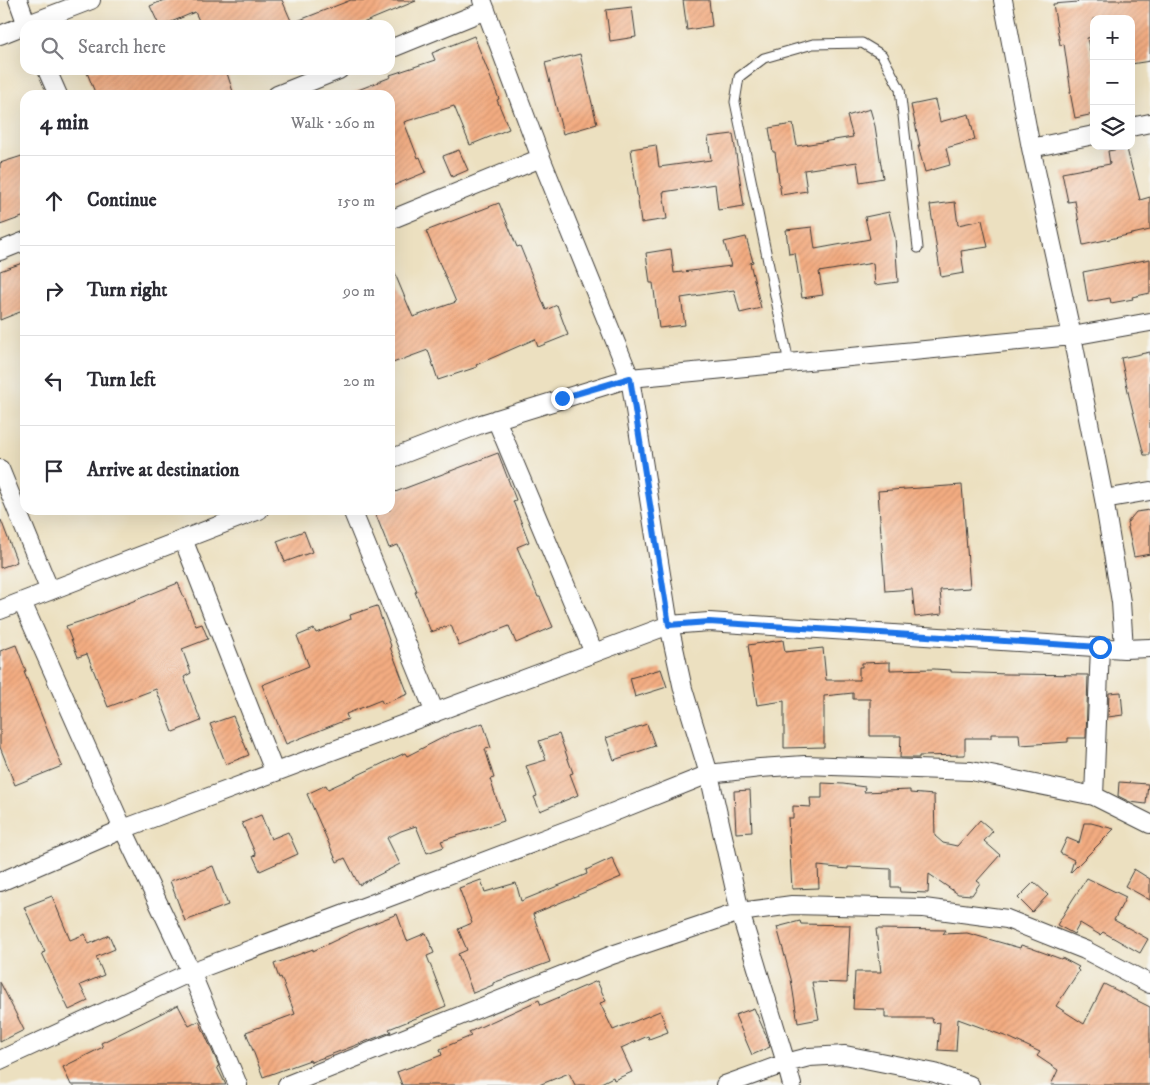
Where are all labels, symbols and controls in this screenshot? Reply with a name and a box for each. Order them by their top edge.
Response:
map controls [1090,15,1135,150]
button: + [1090,15,1135,60]
search box [20,20,395,75]
icon: search [38,34,66,62]
text: Search here [78,36,166,59]
button: − [1090,60,1135,105]
button: layers [1090,105,1135,150]
text: 4 min [40,110,89,136]
text: Walk · 260 m [291,113,375,133]
icon: ahead [40,187,68,215]
text: Continue [87,189,157,212]
text: 150 m [337,191,375,211]
icon: right [40,277,68,305]
text: Turn right [87,279,167,302]
text: 90 m [343,281,375,301]
icon: left [40,367,68,395]
text: Turn left [87,369,156,392]
text: 20 m [343,371,375,391]
route end [551,387,574,410]
icon: arrive [40,457,68,485]
text: Arrive at destination [87,459,239,482]
route start [1089,636,1112,659]

